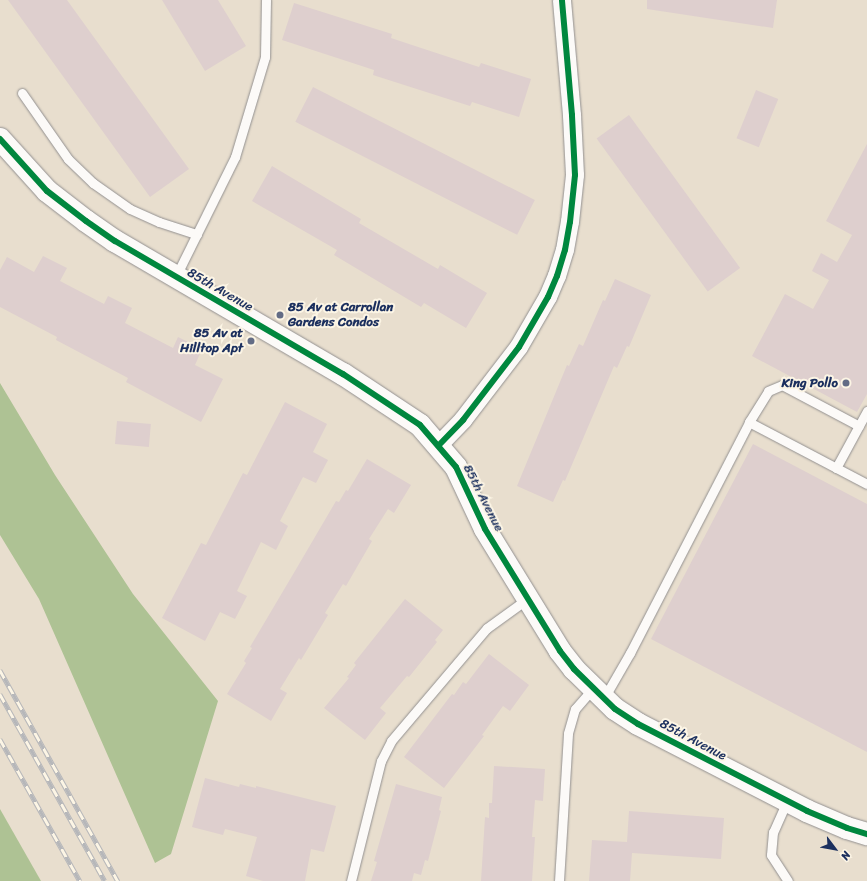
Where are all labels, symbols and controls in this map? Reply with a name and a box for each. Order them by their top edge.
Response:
street label: 85th Avenue [184,265,256,315]
place label: 85 Av at Carrollan Gardens Condos [288,300,394,331]
marker: 85 Av at Carrollan Gardens Condos [275,310,285,320]
place label: 85 Av at Hilltop Apt [180,326,243,357]
marker: 85 Av at Hilltop Apt [246,336,256,346]
place label: King Pollo [781,375,838,391]
marker: King Pollo [841,378,851,388]
street label: 85th Avenue [459,462,507,534]
street label: 85th Avenue [657,716,729,764]
north arrow [815,829,855,869]
text: N [836,847,856,864]

